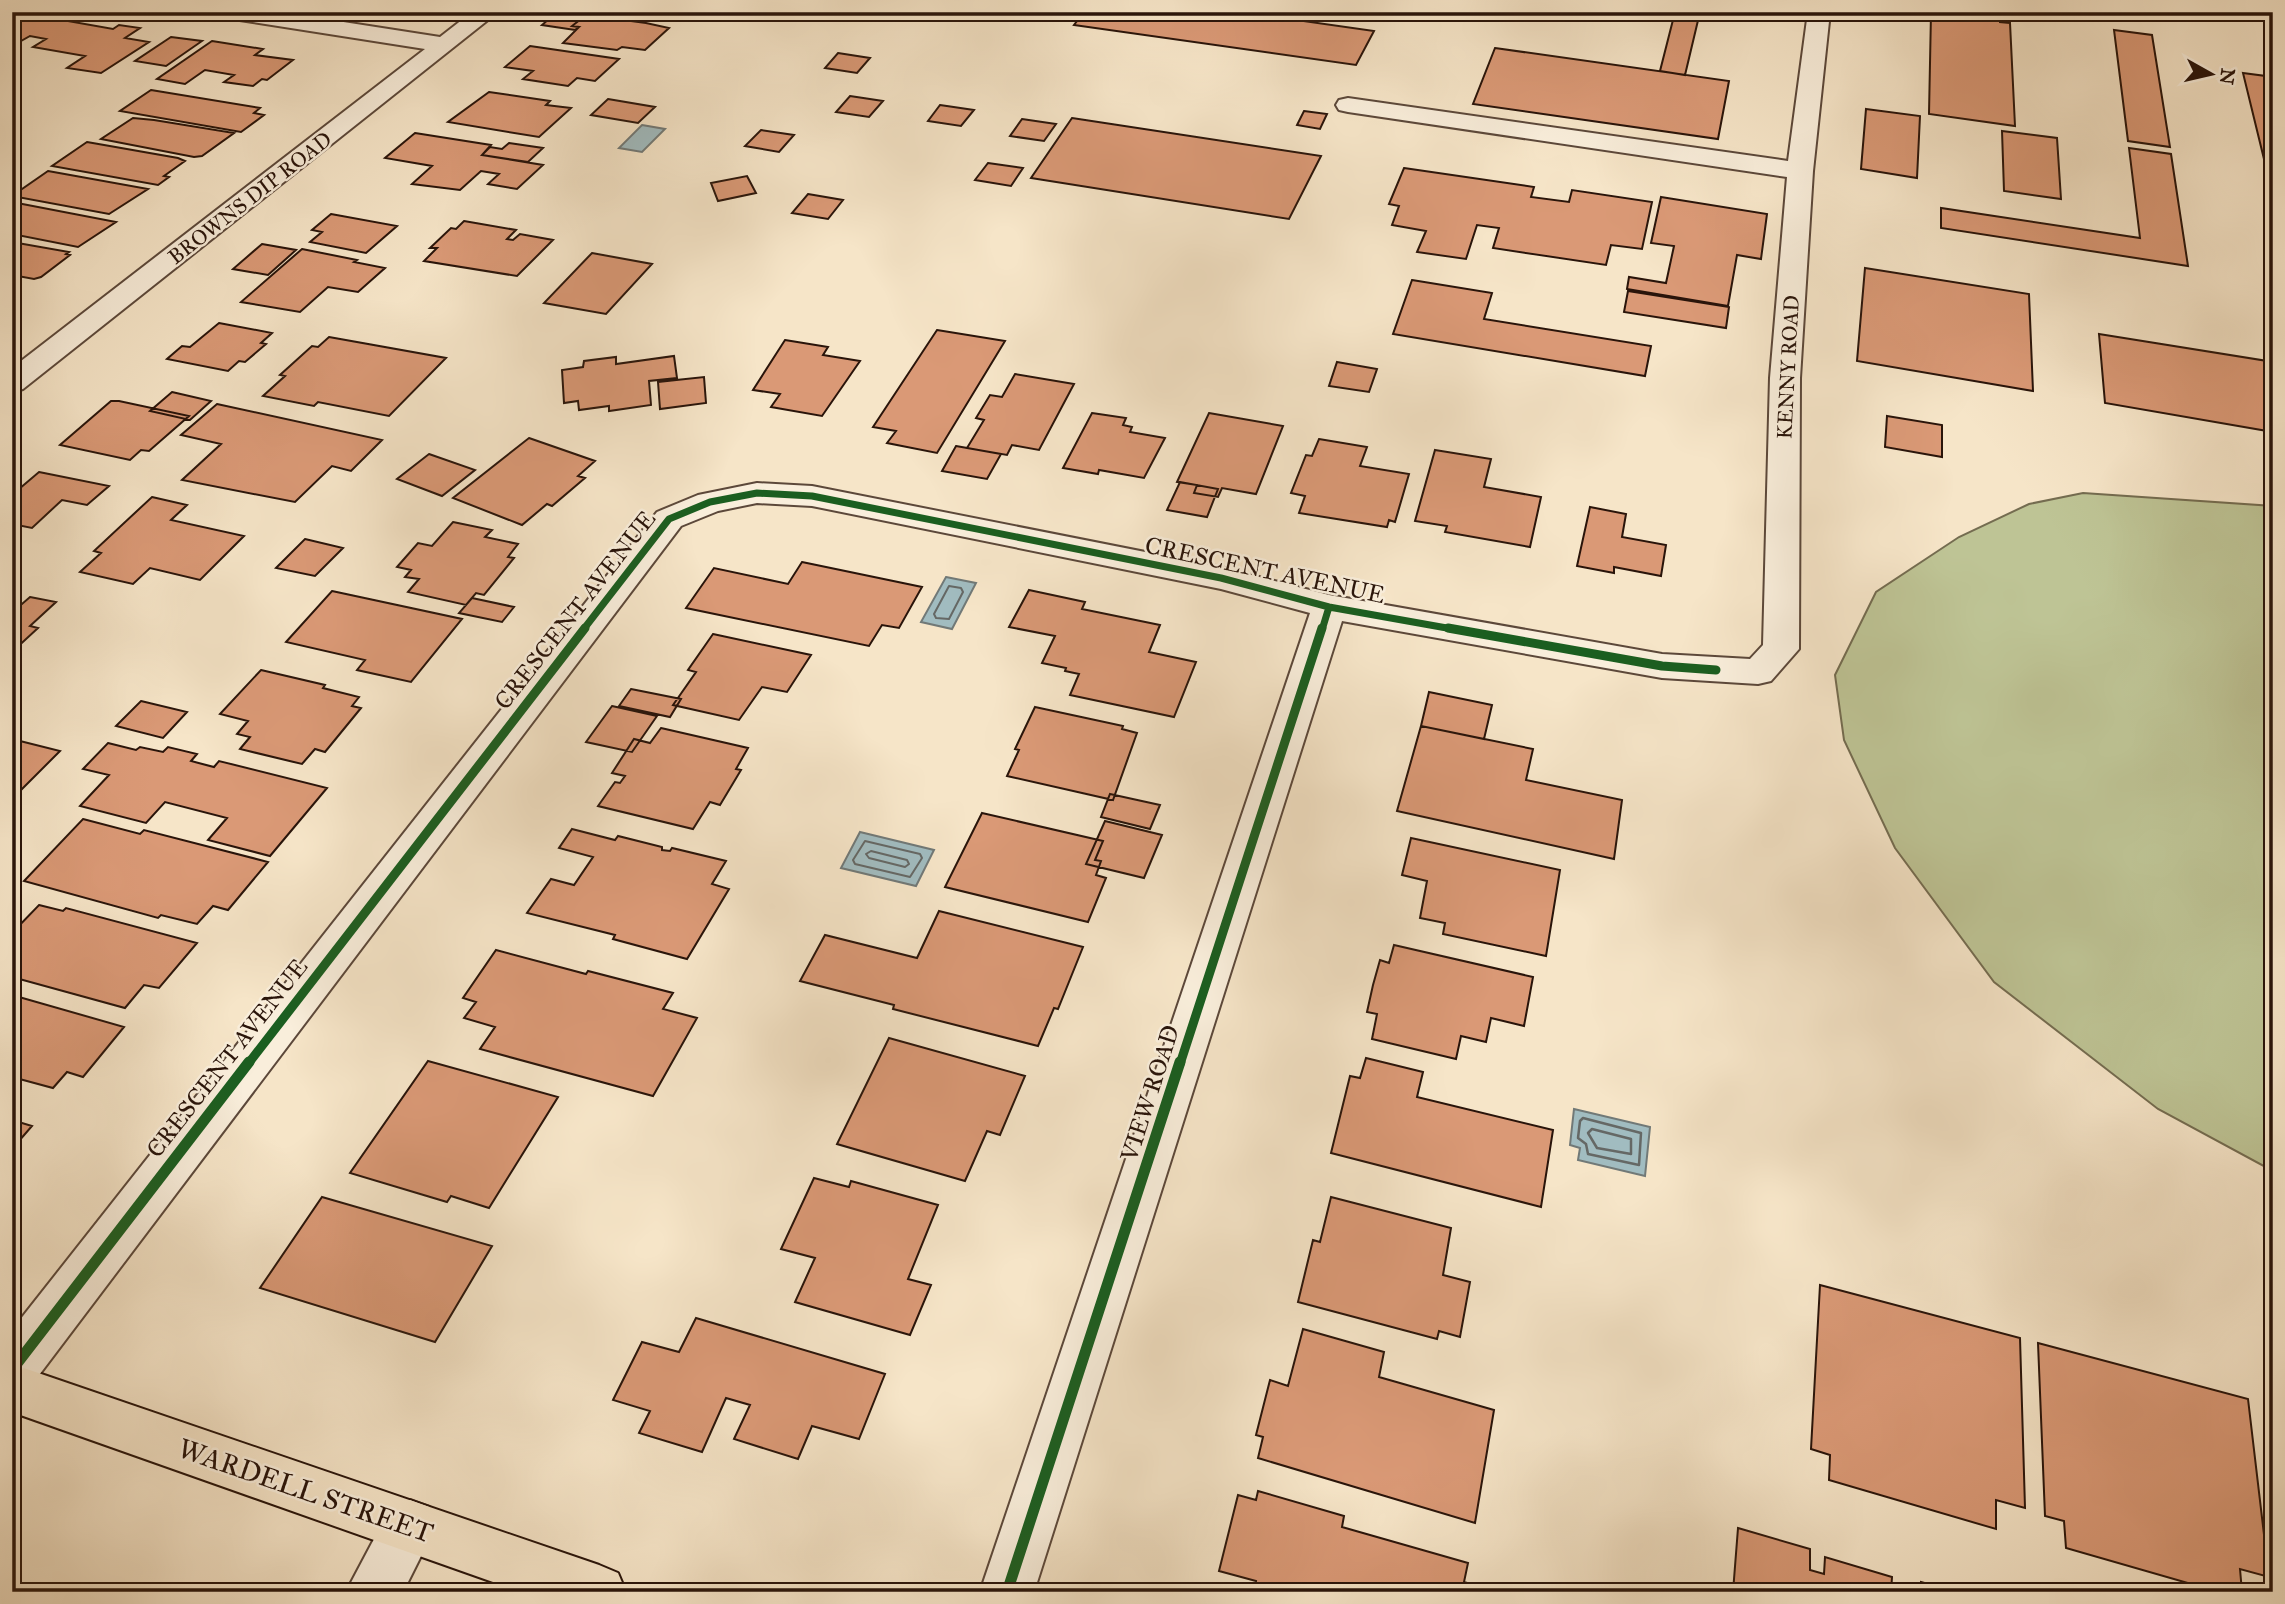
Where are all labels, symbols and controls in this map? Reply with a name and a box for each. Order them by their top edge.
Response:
north arrow [2176,38,2246,108]
text: N [2215,67,2240,86]
street label: BROWNS DIP ROAD [163,126,337,270]
street label: KENNY ROAD [1771,294,1805,440]
street label: CRESCENT AVENUE [488,504,662,716]
street label: CRESCENT AVENUE [1142,530,1388,610]
street label: CRESCENT AVENUE [140,952,314,1164]
street label: VIEW ROAD [1114,1021,1186,1166]
street label: WARDELL STREET [174,1430,438,1551]

